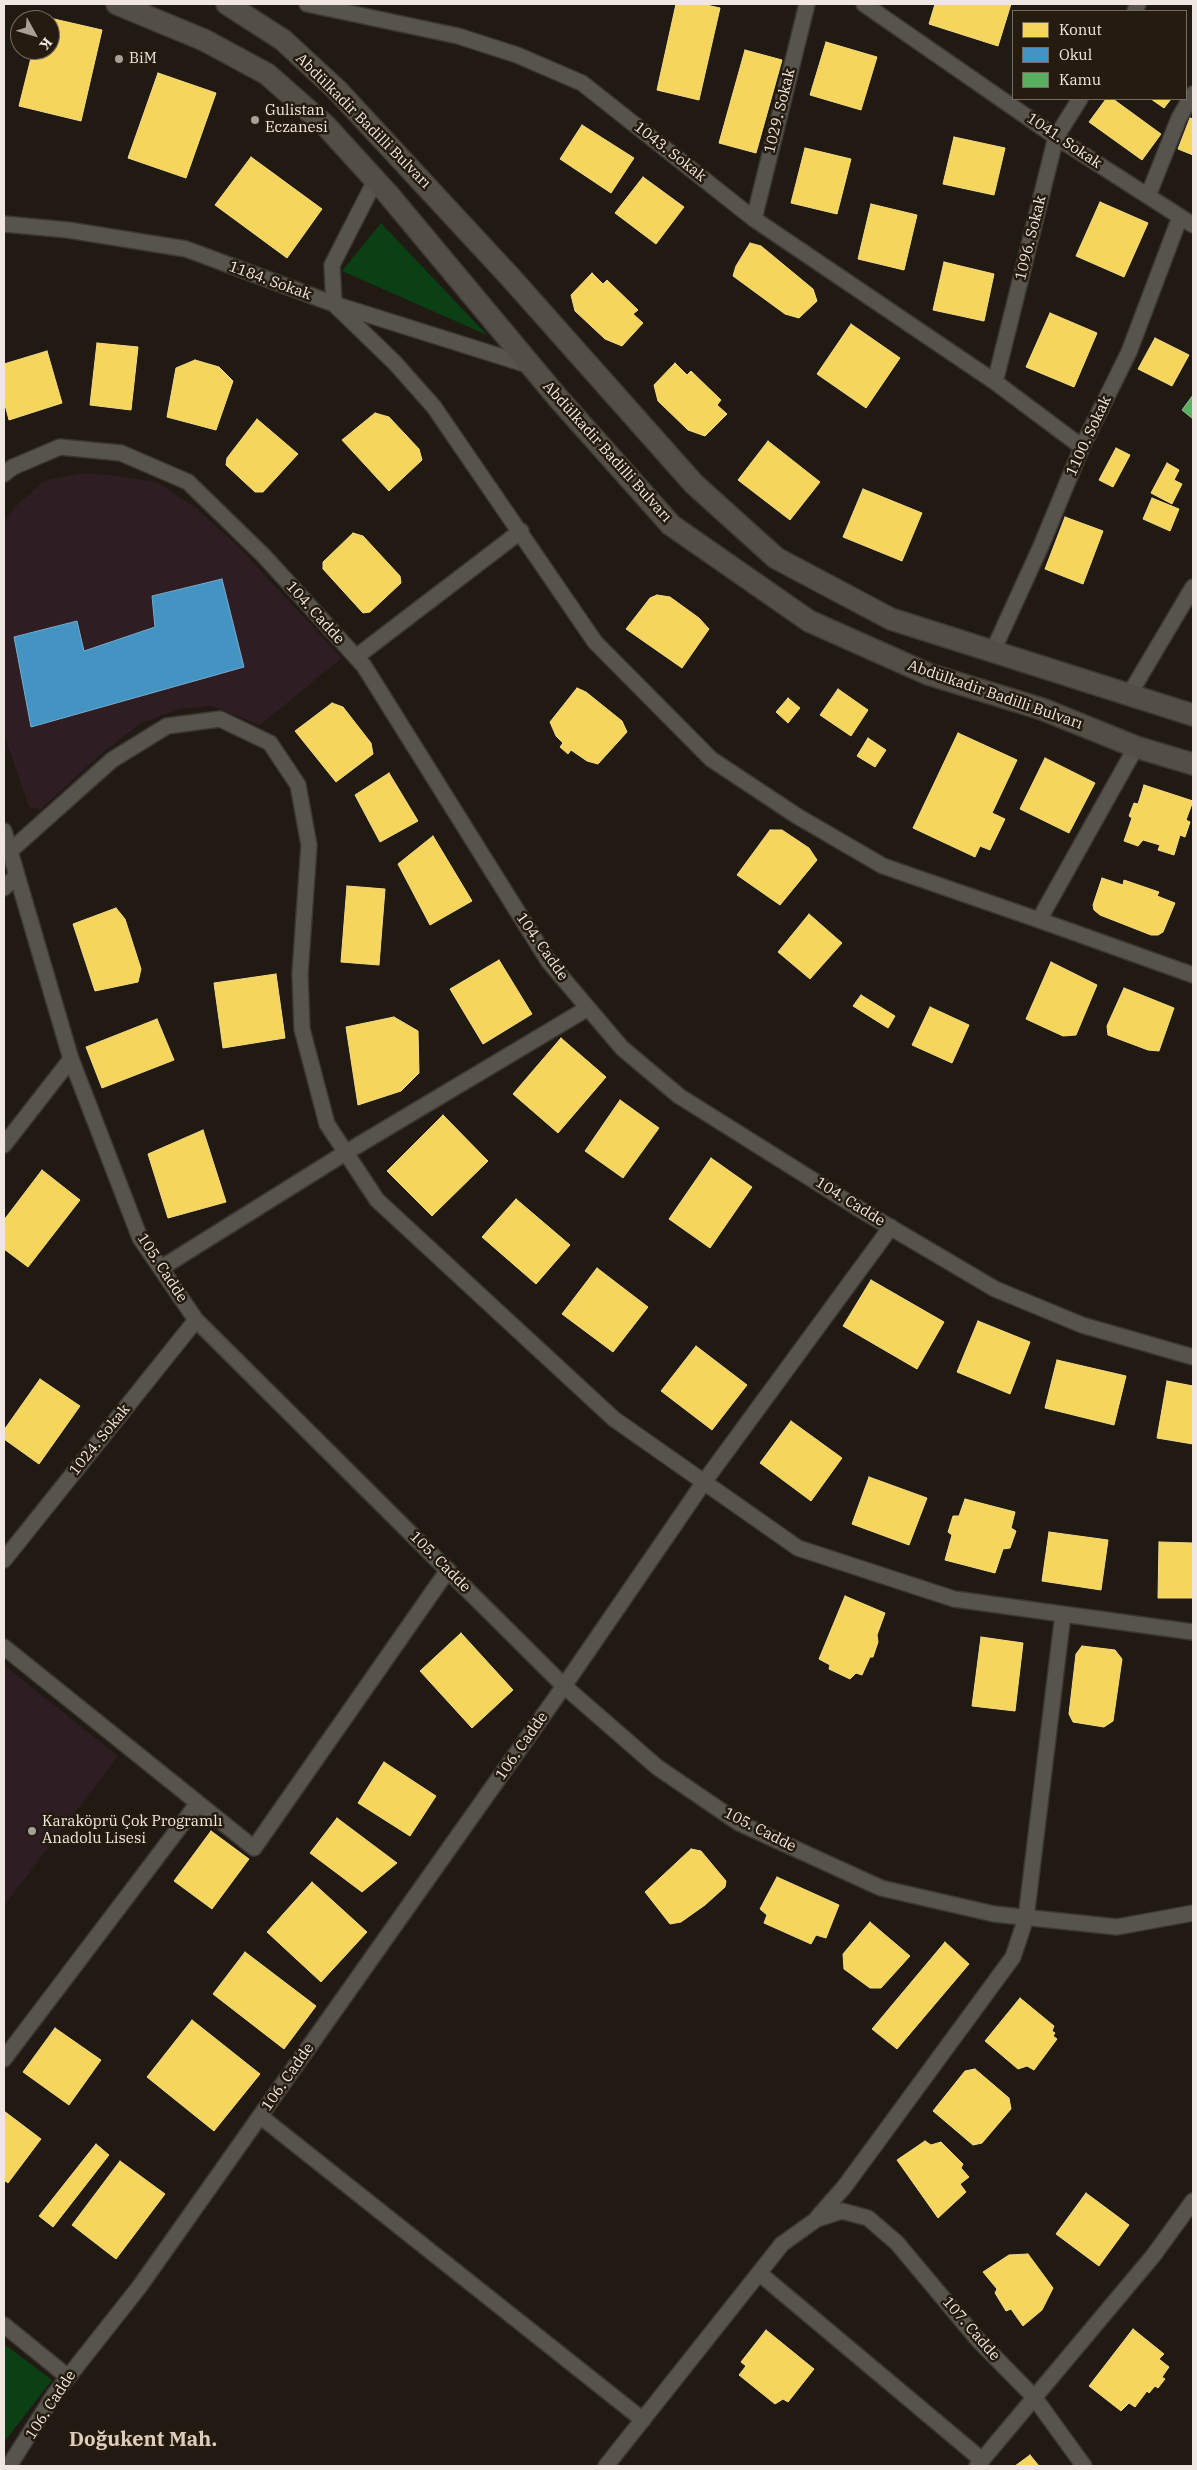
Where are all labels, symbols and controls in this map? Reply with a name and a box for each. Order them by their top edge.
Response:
north arrow [10,10,60,60]
legend [1012,10,1187,100]
text: Konut [1059,20,1102,39]
text: K [36,34,56,54]
text: Okul [1059,45,1092,64]
place label: BiM [129,50,157,68]
street label: Abdülkadir Badilli Bulvarı [292,50,434,192]
marker: BiM [113,53,125,65]
street label: 1029. Sokak [761,67,799,155]
text: Kamu [1059,70,1101,89]
place label: Gulistan Eczanesi [265,102,328,137]
street label: 1041. Sokak [1023,109,1105,173]
marker: Gulistan Eczanesi [249,114,261,126]
street label: 1043. Sokak [630,118,710,186]
street label: 1096. Sokak [1012,194,1050,282]
street label: 1184. Sokak [226,258,314,304]
street label: Abdülkadir Badilli Bulvarı [539,378,675,526]
street label: 1100. Sokak [1063,393,1115,479]
street label: 104. Cadde [282,578,348,648]
street label: Abdülkadir Badilli Bulvarı [905,657,1085,733]
street label: 104. Cadde [512,910,572,984]
street label: 104. Cadde [812,1174,888,1230]
street label: 105. Cadde [133,1230,191,1306]
street label: 1024. Sokak [66,1401,134,1479]
street label: 105. Cadde [406,1528,474,1596]
street label: 106. Cadde [492,1709,552,1783]
street label: 105. Cadde [721,1804,799,1856]
place label: Karaköprü Çok Programlı Anadolu Lisesi [42,1813,222,1848]
marker: Karaköprü Çok Programlı Anadolu Lisesi [26,1825,38,1837]
street label: 106. Cadde [258,2040,318,2114]
street label: 107. Cadde [938,2293,1004,2365]
street label: 106. Cadde [22,2367,80,2443]
district label: Doğukent Mah. [69,2428,217,2452]

